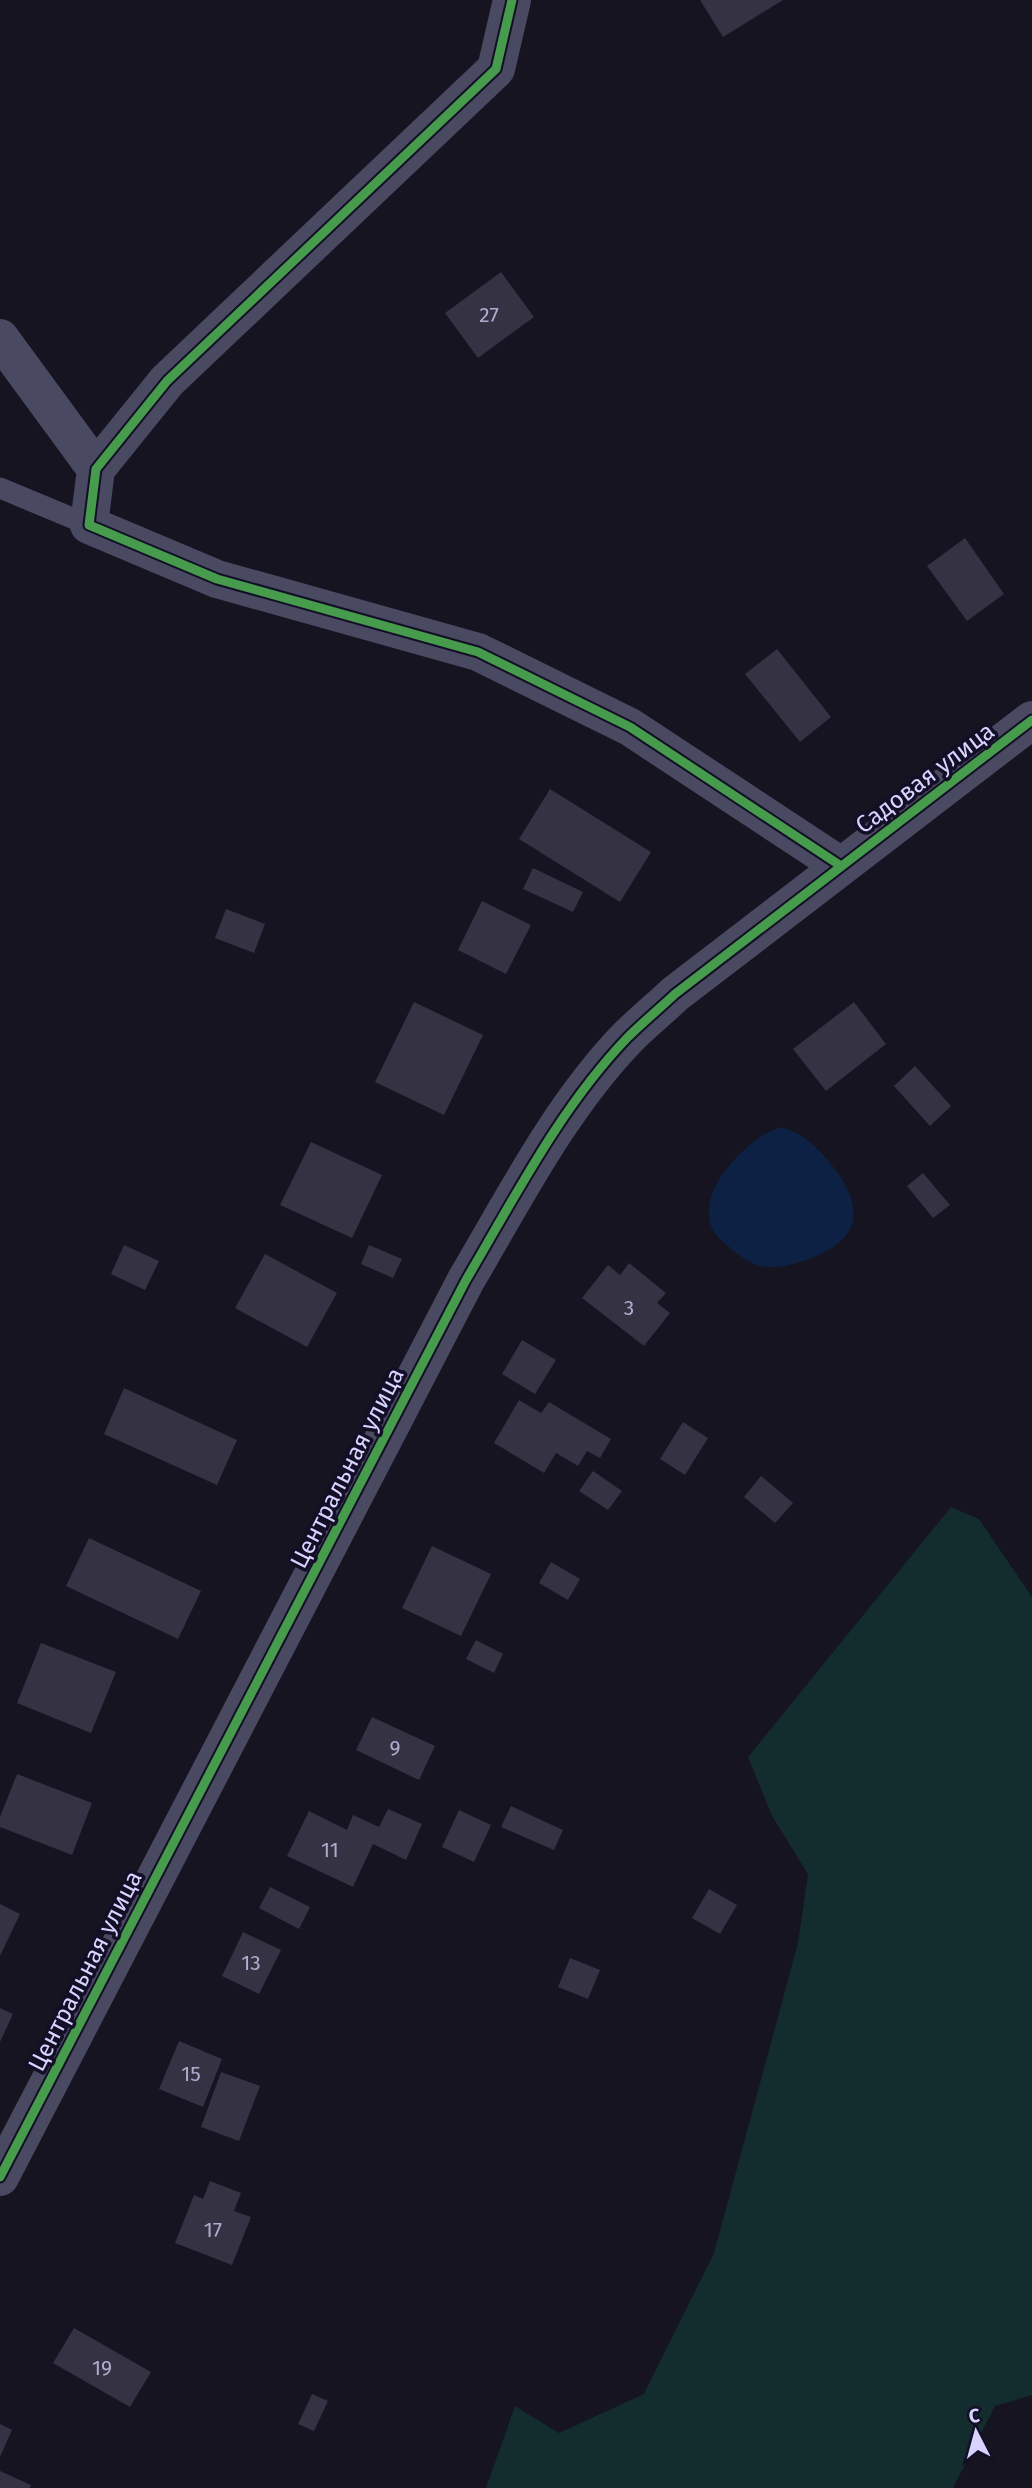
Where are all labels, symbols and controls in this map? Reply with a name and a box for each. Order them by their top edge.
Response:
house number: 27 [479,302,499,328]
street label: Садовая улица [850,717,1000,839]
house number: 3 [624,1295,634,1321]
street label: Центральная улица [284,1363,410,1573]
house number: 9 [389,1735,401,1761]
house number: 11 [321,1837,339,1863]
street label: Центральная улица [22,1866,148,2076]
house number: 13 [241,1950,261,1976]
house number: 15 [181,2061,201,2087]
house number: 17 [204,2217,222,2243]
house number: 19 [92,2355,112,2381]
north arrow [941,2397,1011,2467]
text: С [968,2404,981,2428]

